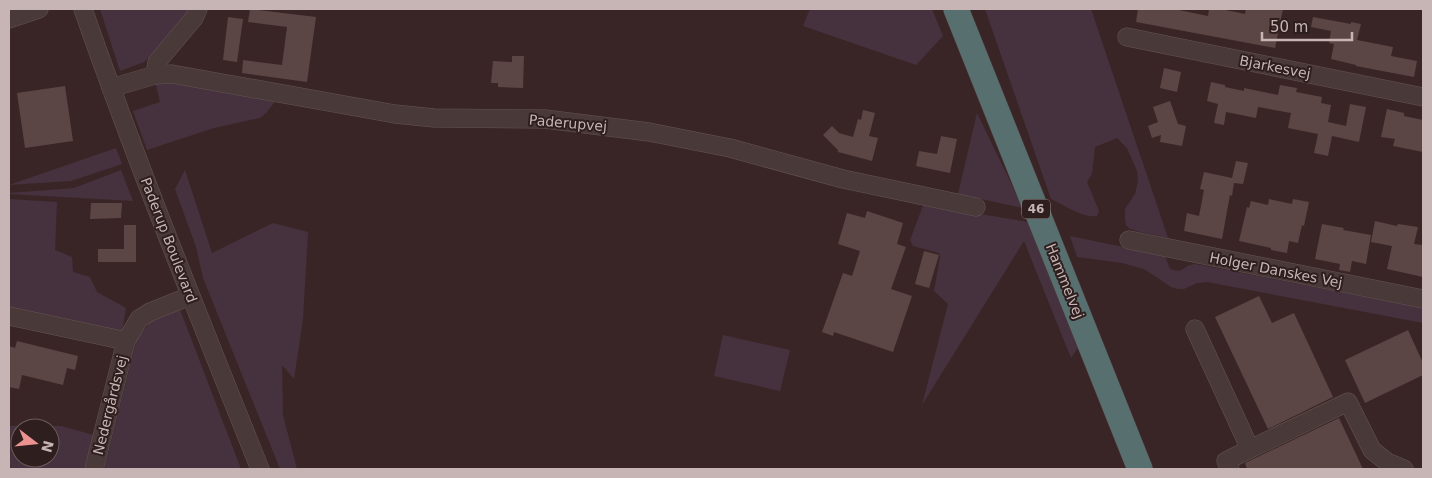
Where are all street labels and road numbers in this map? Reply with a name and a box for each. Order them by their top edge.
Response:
street label: Bjarkesvej [1238,52,1312,82]
street label: Paderupvej [528,112,608,134]
street label: Paderup Boulevard [138,175,200,305]
road number: 46 [1022,200,1050,218]
street label: Hammelvej [1043,241,1087,321]
street label: Holger Danskes Vej [1208,249,1344,291]
street label: Nedergårdsvej [90,354,130,456]

